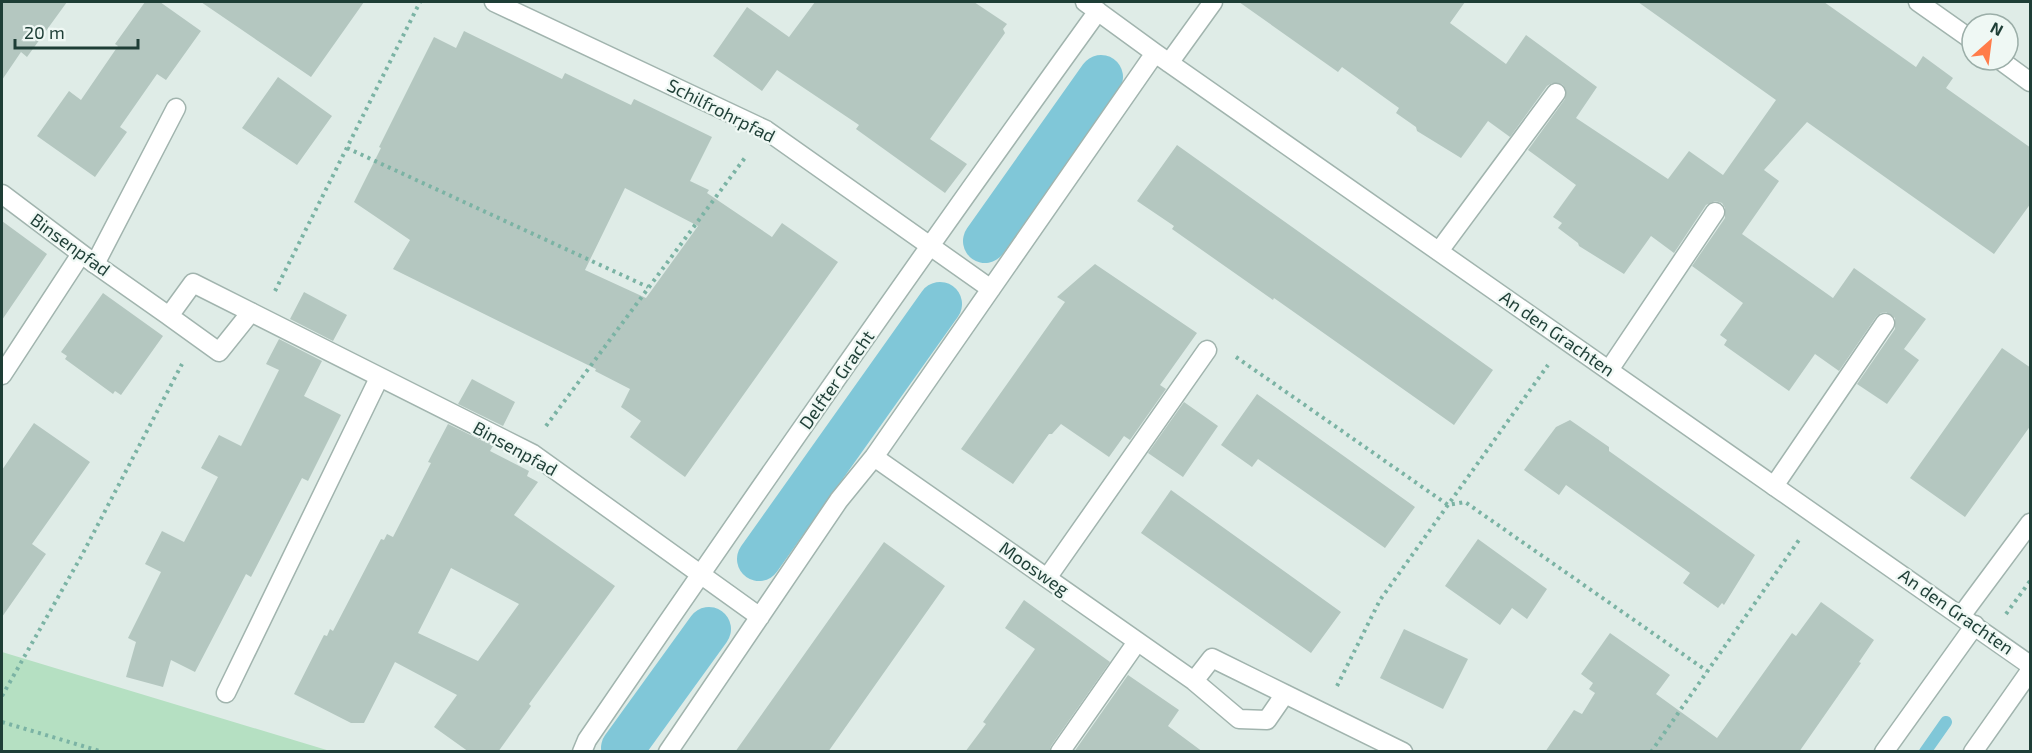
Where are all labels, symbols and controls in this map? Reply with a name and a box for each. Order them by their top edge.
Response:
scale bar [15,12,138,50]
north arrow [1960,12,2020,72]
text: N [1988,17,2007,39]
text: 20 m [24,21,65,43]
street label: Schilfrohrpfad [664,73,779,147]
street label: Binsenpfad [27,208,115,280]
street label: An den Grachten [1496,286,1619,381]
street label: Delfter Gracht [794,326,878,433]
street label: Binsenpfad [470,416,561,480]
street label: Moosweg [996,536,1074,600]
street label: An den Grachten [1895,564,2018,659]

